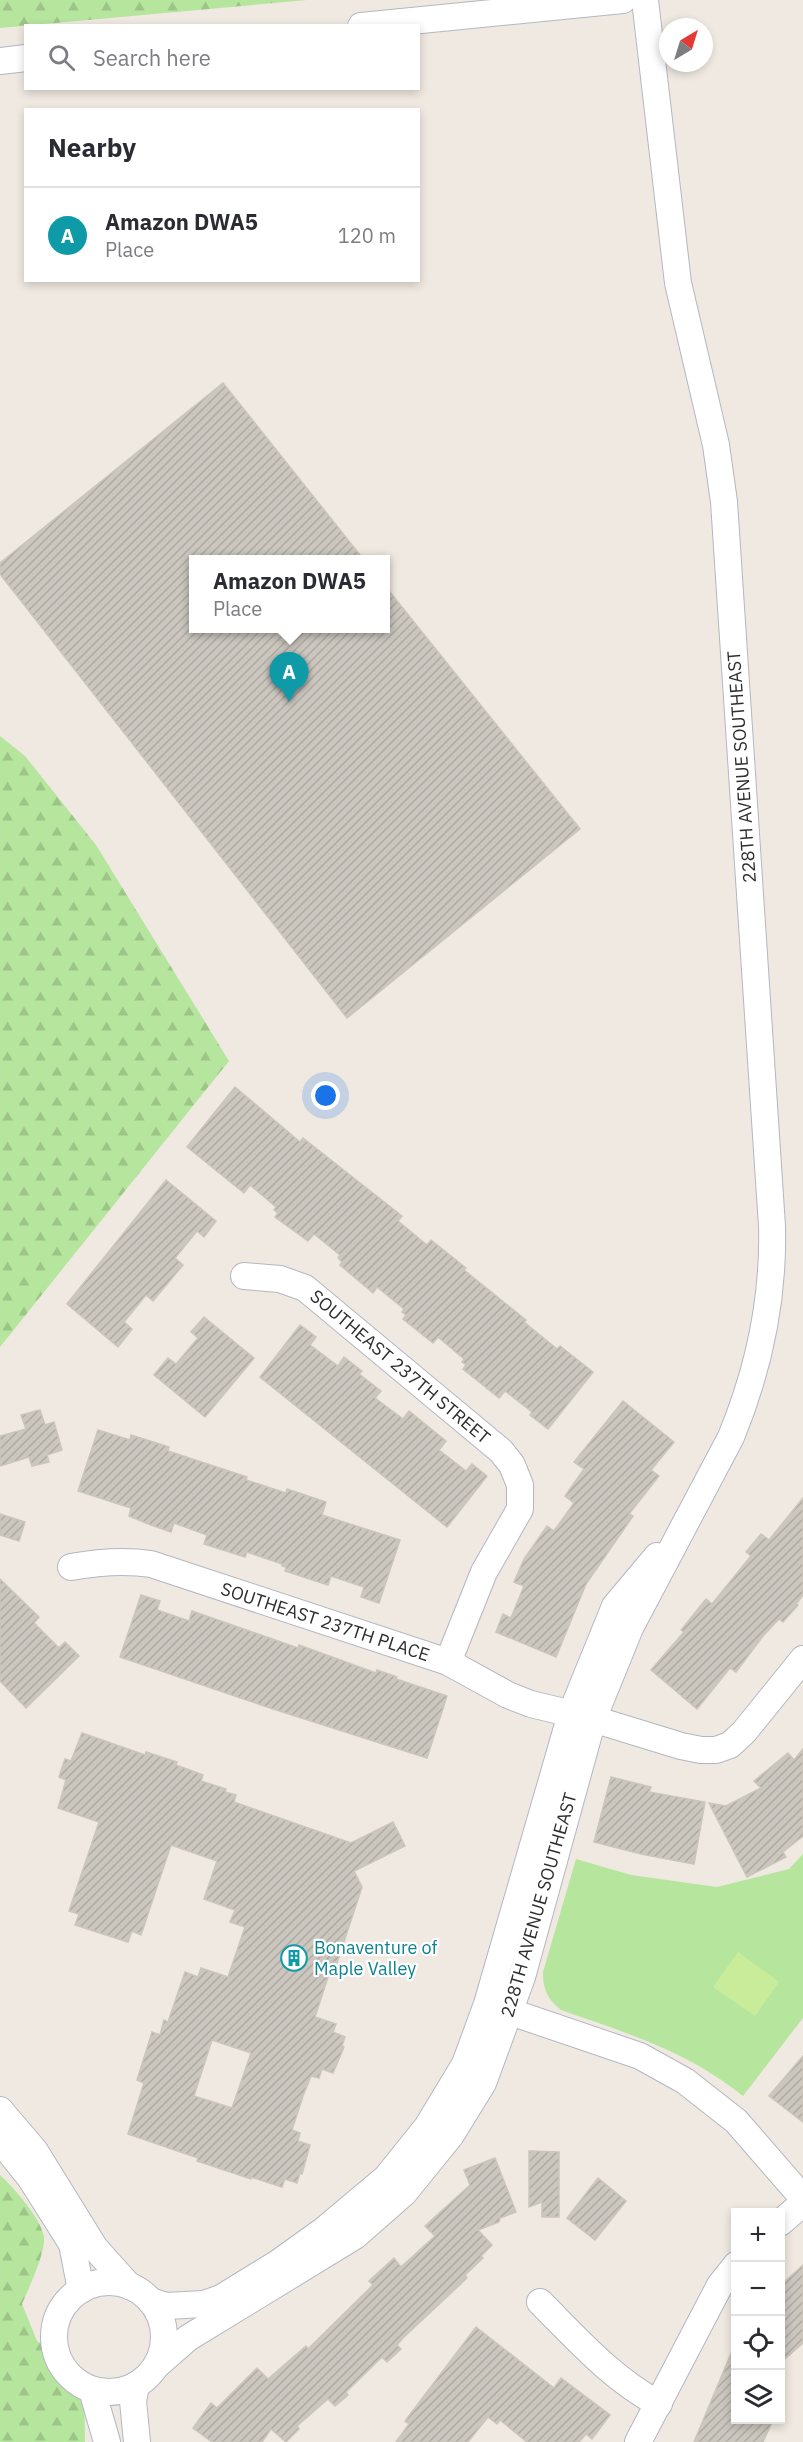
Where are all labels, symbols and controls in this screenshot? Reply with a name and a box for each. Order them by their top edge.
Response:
north arrow [659,18,713,72]
search box [24,24,420,90]
icon: search [45,41,78,74]
text: Search here [93,43,211,72]
text: Nearby [48,130,136,164]
text: Amazon DWA5 [105,207,258,236]
text: A [61,222,74,249]
text: 120 m [338,222,396,249]
text: Place [105,236,154,263]
popup [189,555,390,633]
text: Amazon DWA5 [213,566,366,595]
text: Place [213,595,262,622]
street label: 228TH AVENUE SOUTHEAST [722,650,761,884]
pin: A [270,652,308,702]
your location [311,1081,340,1110]
street label: SOUTHEAST 237TH STREET [306,1284,495,1449]
street label: SOUTHEAST 237TH PLACE [218,1577,432,1666]
street label: 228TH AVENUE SOUTHEAST [495,1790,582,2020]
place label: Bonaventure of Maple Valley [314,1936,438,1980]
building icon: Bonaventure of Maple Valley [279,1943,309,1973]
map controls [731,2208,785,2424]
button: + [731,2208,785,2262]
button: − [731,2262,785,2316]
button: locate [731,2316,785,2370]
button: layers [731,2370,785,2424]

